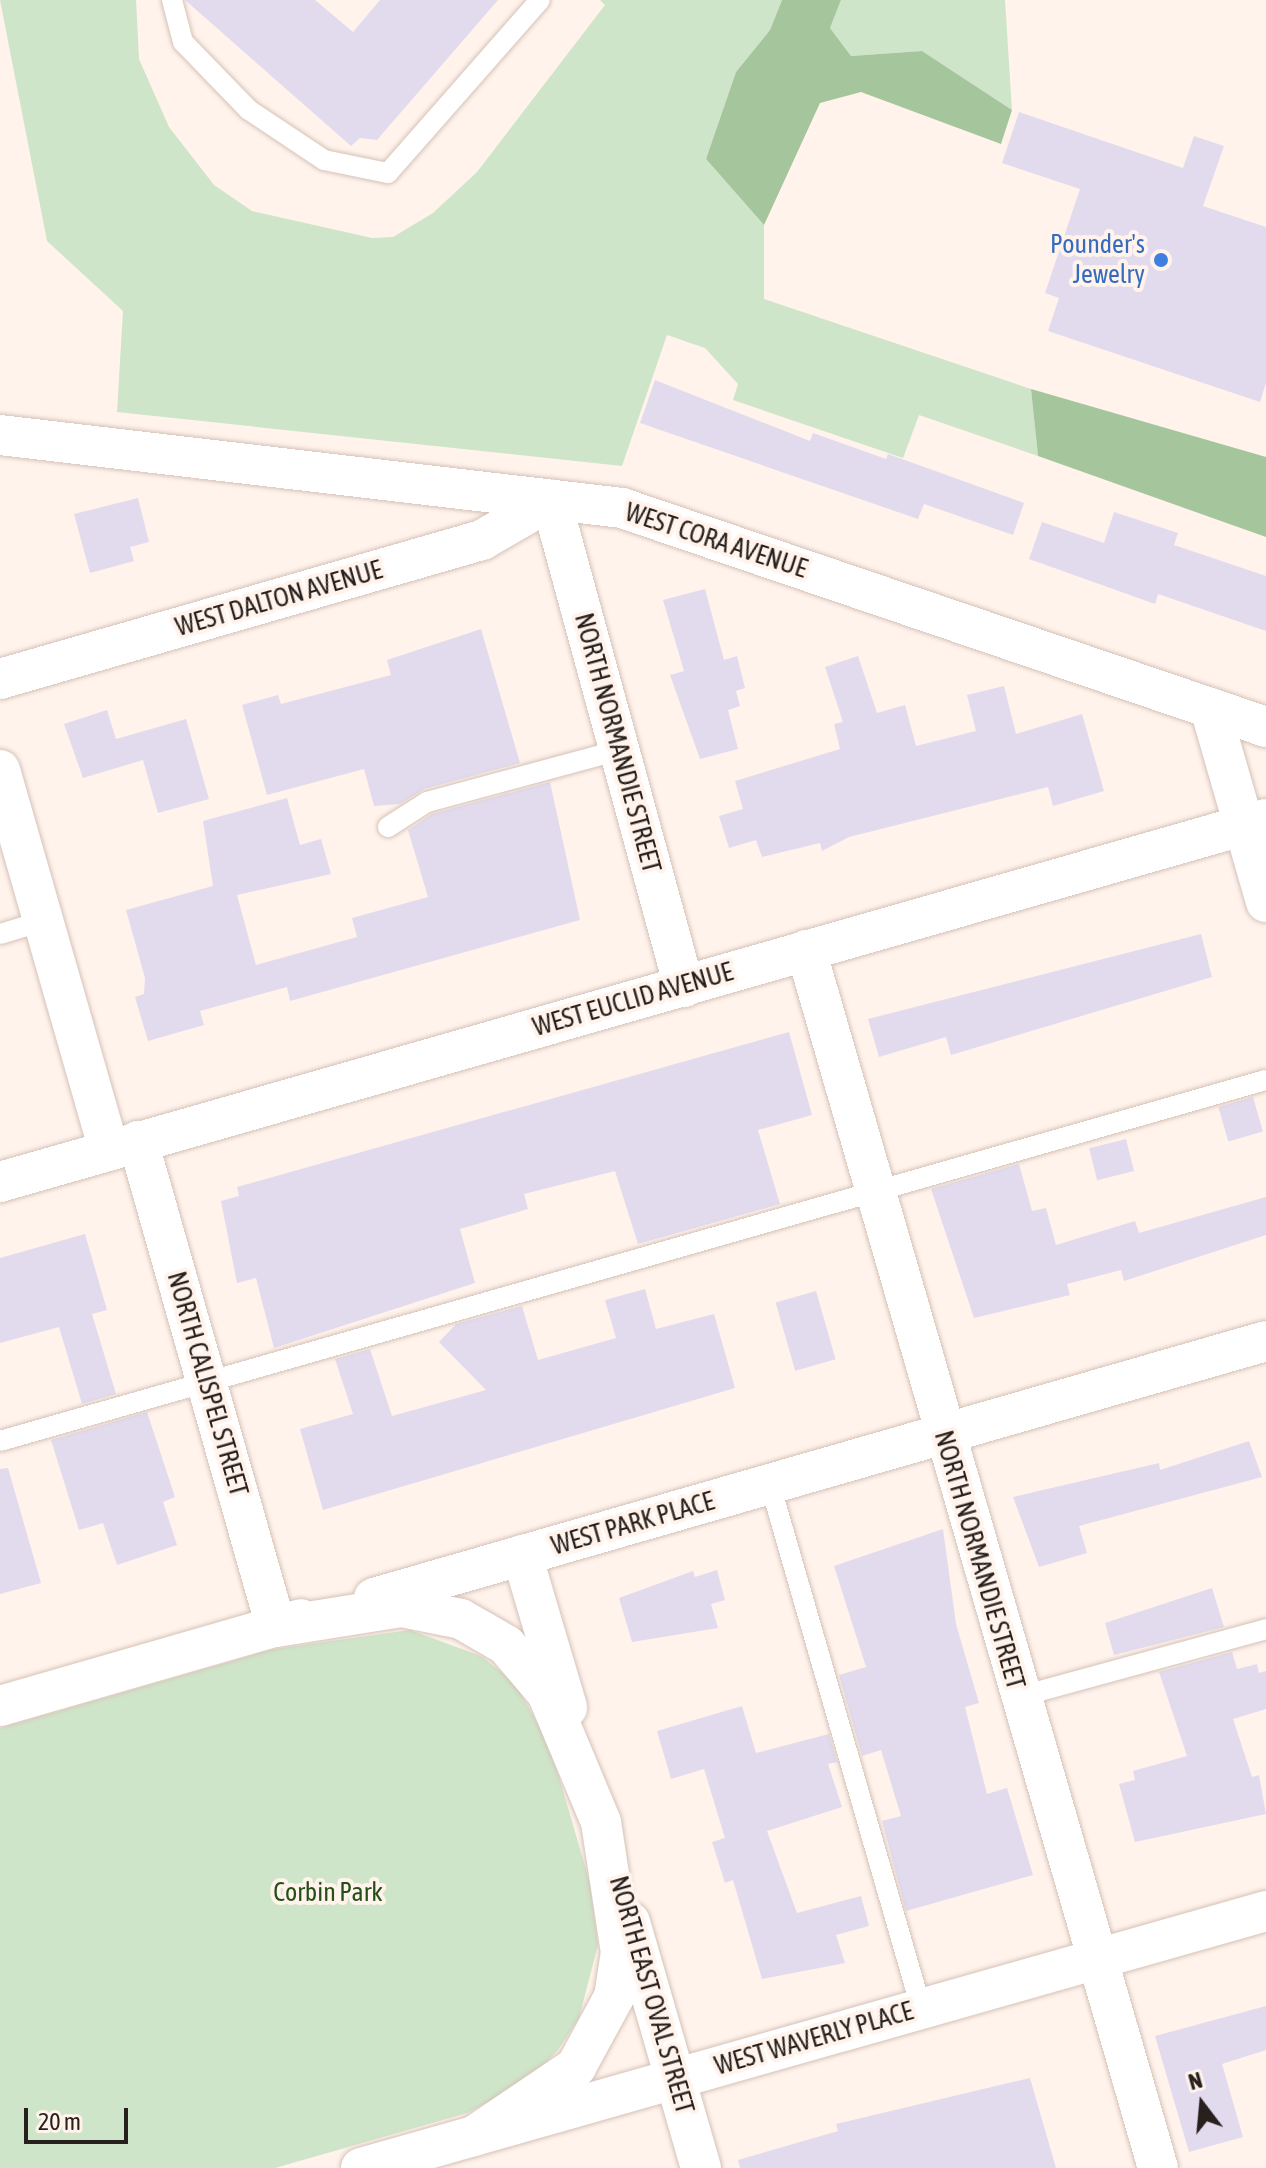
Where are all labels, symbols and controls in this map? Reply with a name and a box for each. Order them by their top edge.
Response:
place label: Pounder's Jewelry [1050,229,1145,290]
marker: Pounder's Jewelry [1152,251,1170,269]
street label: WEST CORA AVENUE [621,497,811,585]
street label: WEST DALTON AVENUE [172,555,386,643]
street label: NORTH NORMANDIE STREET [567,610,667,876]
street label: WEST EUCLID AVENUE [529,957,737,1043]
street label: NORTH CALISPEL STREET [160,1268,254,1500]
street label: NORTH NORMANDIE STREET [927,1427,1031,1693]
street label: WEST PARK PLACE [548,1486,718,1562]
street label: NORTH EAST OVAL STREET [602,1873,700,2117]
park label: Corbin Park [273,1877,383,1909]
street label: WEST WAVERLY PLACE [711,1996,917,2082]
north arrow [1162,2064,1242,2144]
text: N [1186,2067,1205,2095]
scale bar [28,2092,132,2142]
text: 20 m [38,2108,81,2135]

